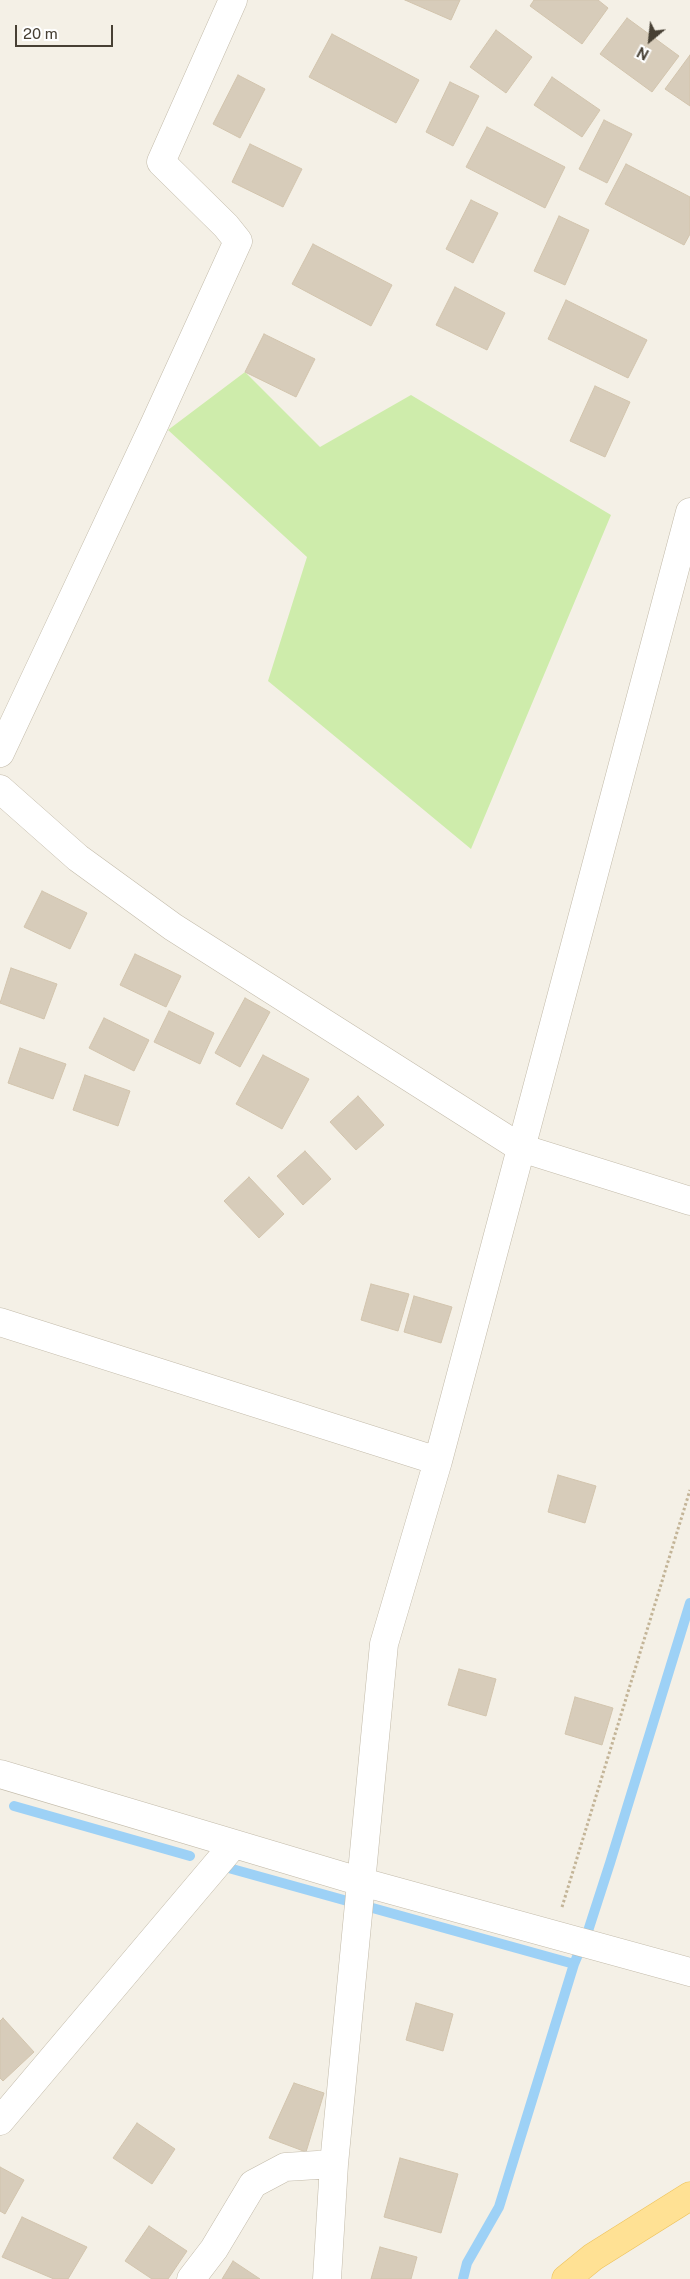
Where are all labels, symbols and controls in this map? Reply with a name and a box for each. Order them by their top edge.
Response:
scale bar [18,15,115,47]
north arrow [625,15,675,65]
text: 20 m [23,25,58,42]
text: N [634,44,652,63]

